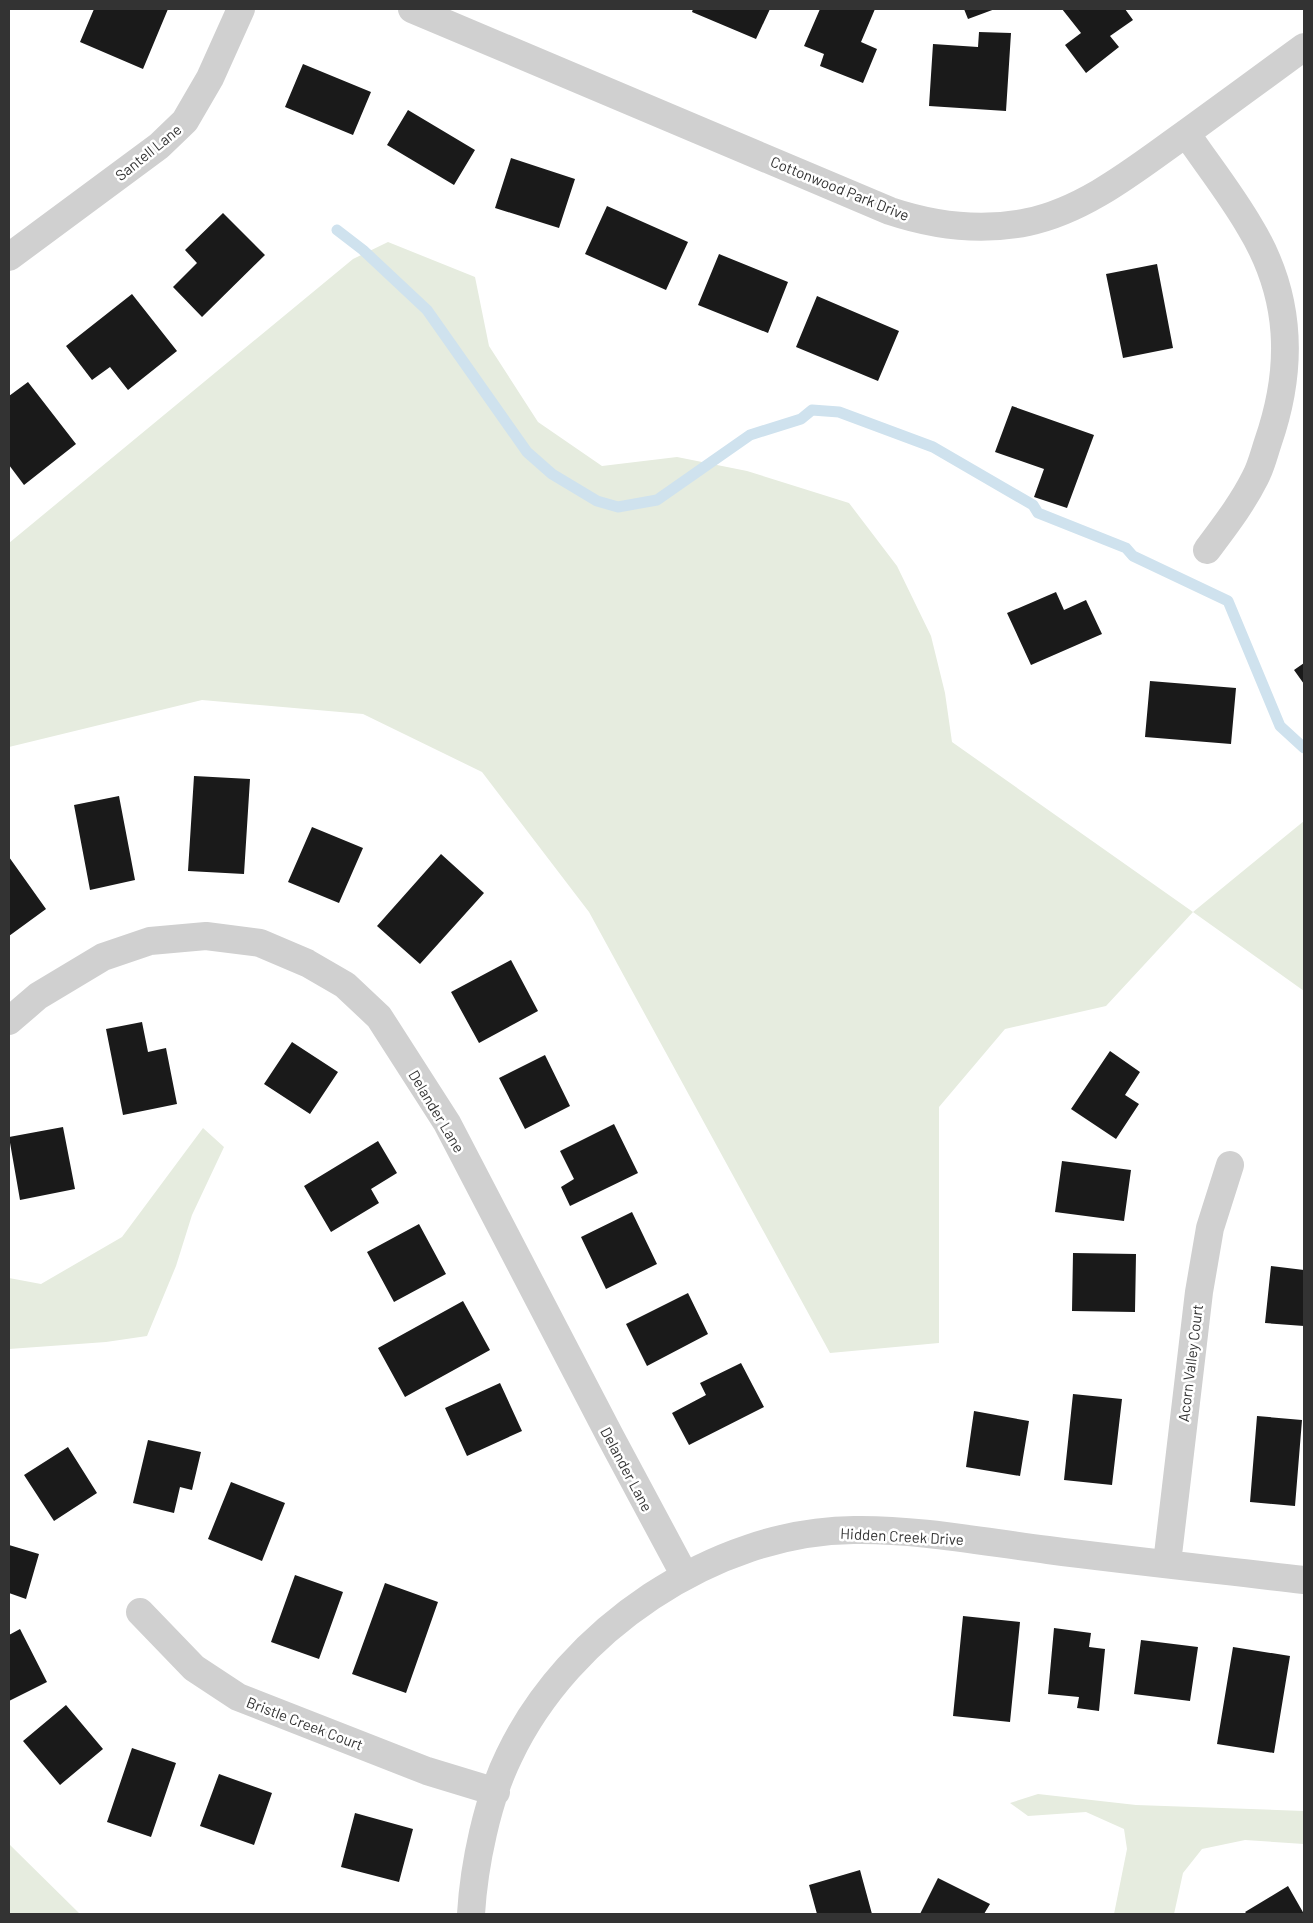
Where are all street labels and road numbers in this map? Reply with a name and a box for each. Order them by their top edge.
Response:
street label: Santell Lane [111,120,185,184]
street label: Cottonwood Park Drive [768,152,912,224]
street label: Delander Lane [405,1066,469,1156]
street label: Acorn Valley Court [1174,1303,1206,1423]
street label: Delander Lane [597,1424,657,1514]
street label: Hidden Creek Drive [840,1524,964,1548]
street label: Bristle Creek Court [244,1693,366,1753]

